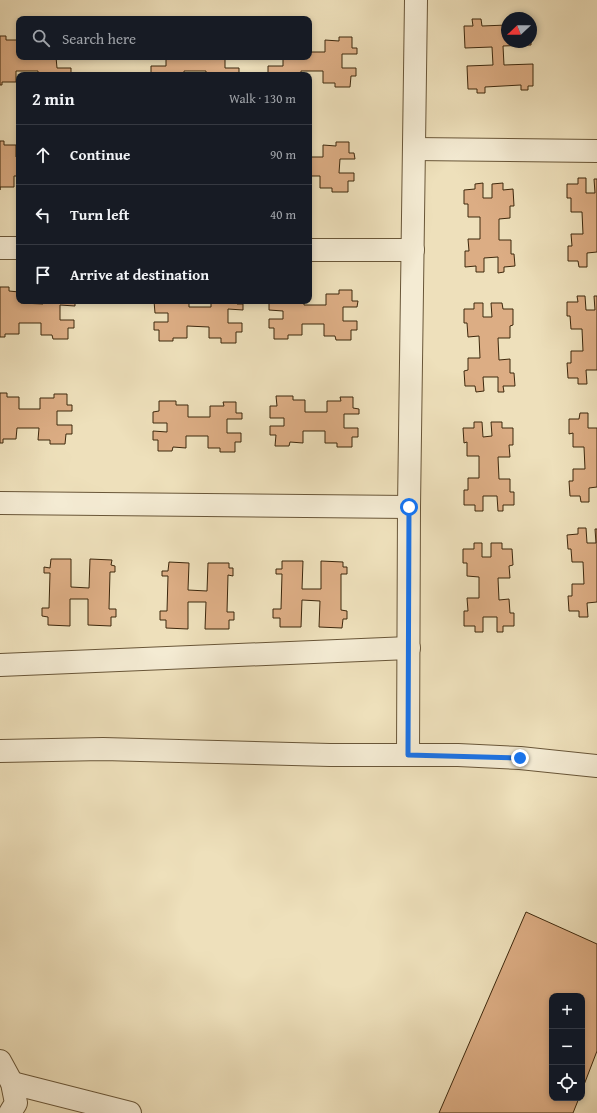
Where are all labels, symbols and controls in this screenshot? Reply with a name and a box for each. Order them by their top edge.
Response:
north arrow [501,12,537,48]
search box [16,16,312,60]
icon: search [30,27,52,49]
text: Search here [62,28,136,49]
text: 2 min [32,86,74,111]
text: Walk · 130 m [229,89,296,108]
icon: ahead [32,144,54,166]
text: Continue [70,144,131,165]
text: 90 m [270,145,296,164]
icon: left [32,204,54,226]
text: Turn left [70,204,129,225]
text: 40 m [270,205,296,224]
icon: arrive [32,264,54,286]
text: Arrive at destination [70,264,209,285]
route start [400,498,418,516]
route end [511,749,529,767]
map controls [549,993,585,1101]
button: + [549,993,585,1029]
button: − [549,1029,585,1065]
button: locate [549,1065,585,1101]

